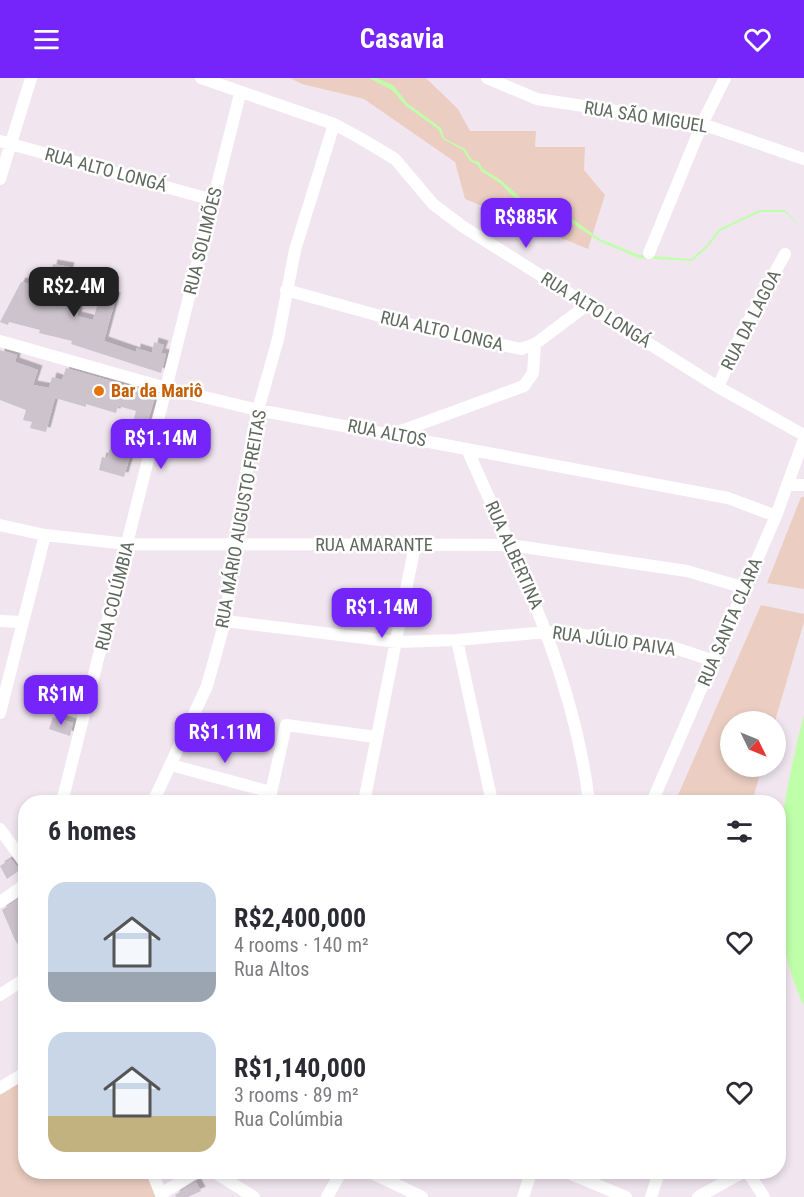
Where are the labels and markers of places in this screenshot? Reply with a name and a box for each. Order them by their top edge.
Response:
pin: R$885K [477,198,575,249]
pin: R$2.4M [25,267,123,318]
place label: Bar da Mariô [111,380,203,401]
marker: Bar da Mariô [92,384,106,398]
pin: R$1.14M [106,419,216,470]
pin: R$1.14M [327,588,437,639]
pin: R$1M [25,675,97,726]
pin: R$1.11M [170,713,280,764]

